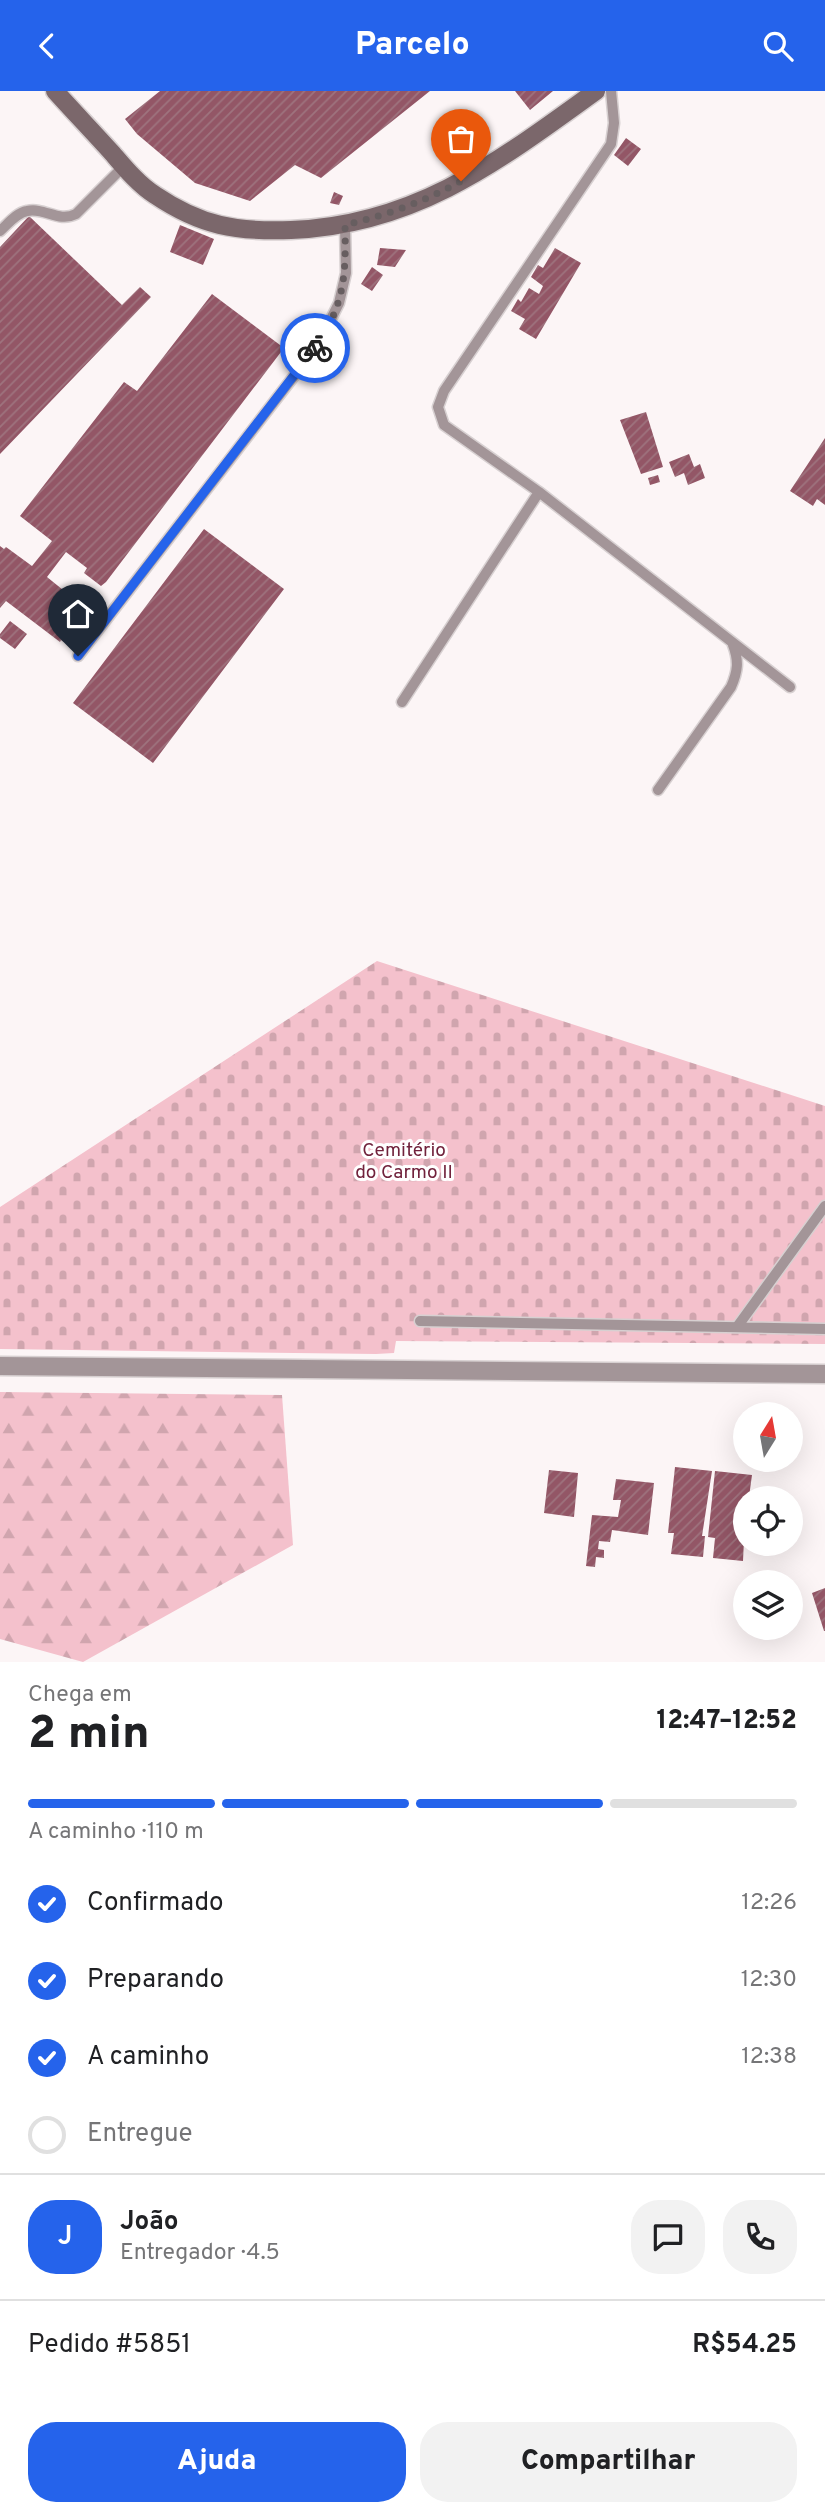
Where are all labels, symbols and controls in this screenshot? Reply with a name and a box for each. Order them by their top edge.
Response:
text: Parcelo [355,26,470,66]
icon: back [28,27,66,65]
icon: search [759,27,797,65]
pin [431,109,491,181]
icon: bag [442,120,480,158]
courier [280,313,350,383]
icon: bike [296,329,334,367]
pin [48,584,108,656]
icon: home [59,595,97,633]
park label: Cemitério do Carmo II [355,1139,453,1185]
north arrow [733,1402,803,1472]
map controls [733,1402,803,1640]
button: locate [733,1486,803,1556]
button: layers [733,1570,803,1640]
text: Chega em [28,1681,132,1710]
text: 12:47–12:52 [657,1705,797,1738]
text: 2 min [28,1706,150,1765]
text: A caminho · 110 m [28,1818,204,1847]
icon: check [28,1885,66,1923]
text: Confirmado [87,1887,224,1920]
text: 12:26 [741,1889,797,1918]
icon: check [28,1962,66,2000]
text: Preparando [87,1964,224,1997]
text: 12:30 [741,1966,797,1995]
icon: check [28,2039,66,2077]
text: A caminho [87,2041,209,2074]
text: 12:38 [741,2043,797,2072]
text: Entregue [87,2118,193,2151]
button: chat [631,2200,705,2274]
button: phone [723,2200,797,2274]
text: João [120,2206,178,2239]
text: J [58,2221,72,2254]
text: Entregador · 4.5 [120,2239,280,2268]
text: Pedido #5851 [28,2329,191,2362]
text: R$54.25 [692,2329,797,2362]
button: Ajuda [28,2422,406,2502]
button: Compartilhar [420,2422,797,2502]

